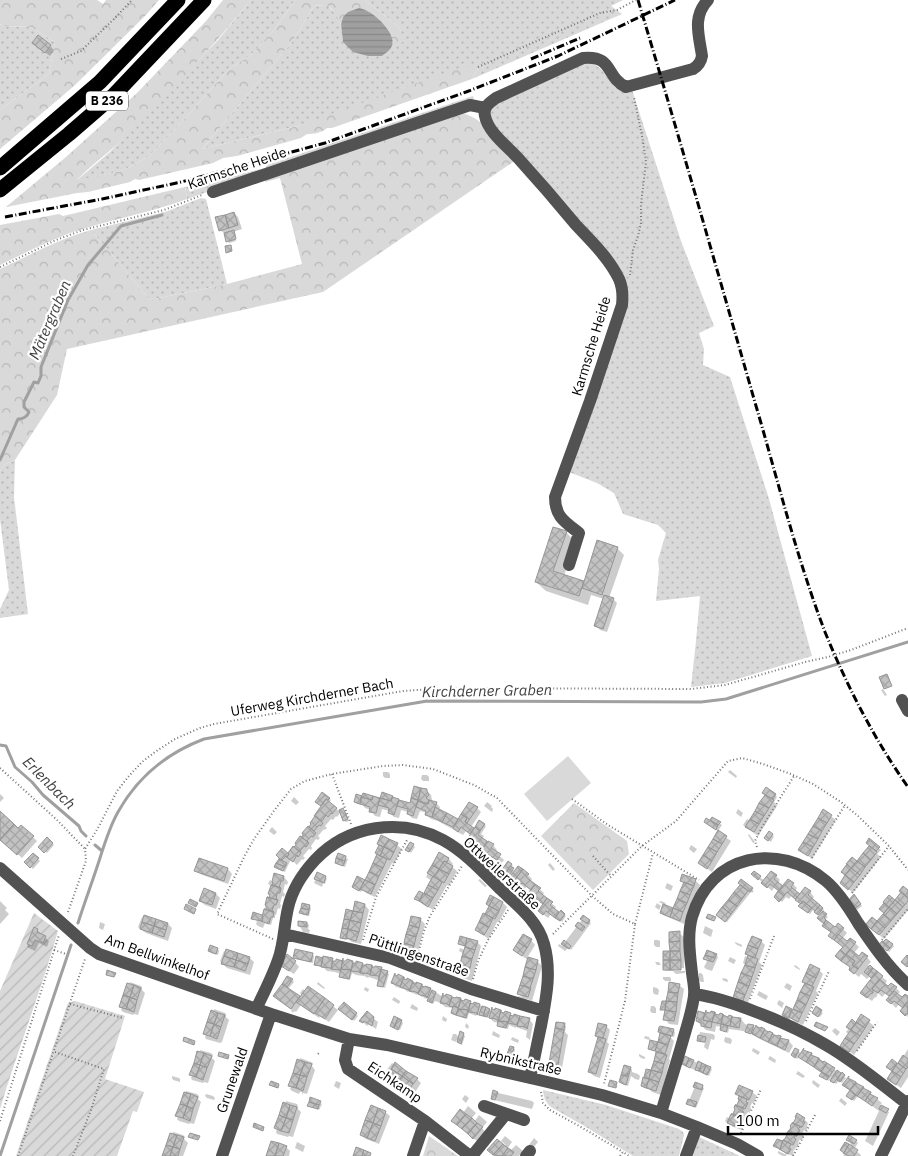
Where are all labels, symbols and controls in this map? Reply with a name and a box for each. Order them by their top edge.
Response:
road number: B 236 [86,92,128,110]
street label: Karmsche Heide [185,143,289,193]
water label: Mätergraben [24,277,75,362]
street label: Karmsche Heide [567,294,615,398]
street label: Uferweg Kirchderner Bach [229,674,395,720]
water label: Kirchderner Graben [422,680,552,701]
water label: Erlenbach [19,752,80,813]
street label: Ottweilerstraße [460,833,545,914]
street label: Püttlingenstraße [366,929,472,981]
street label: Am Bellwinkelhof [102,930,212,984]
street label: Rybnikstraße [478,1043,564,1079]
street label: Grunewald [212,1045,252,1115]
street label: Eichkamp [364,1057,426,1107]
scale bar [728,1104,878,1136]
text: 100 m [736,1111,780,1130]

